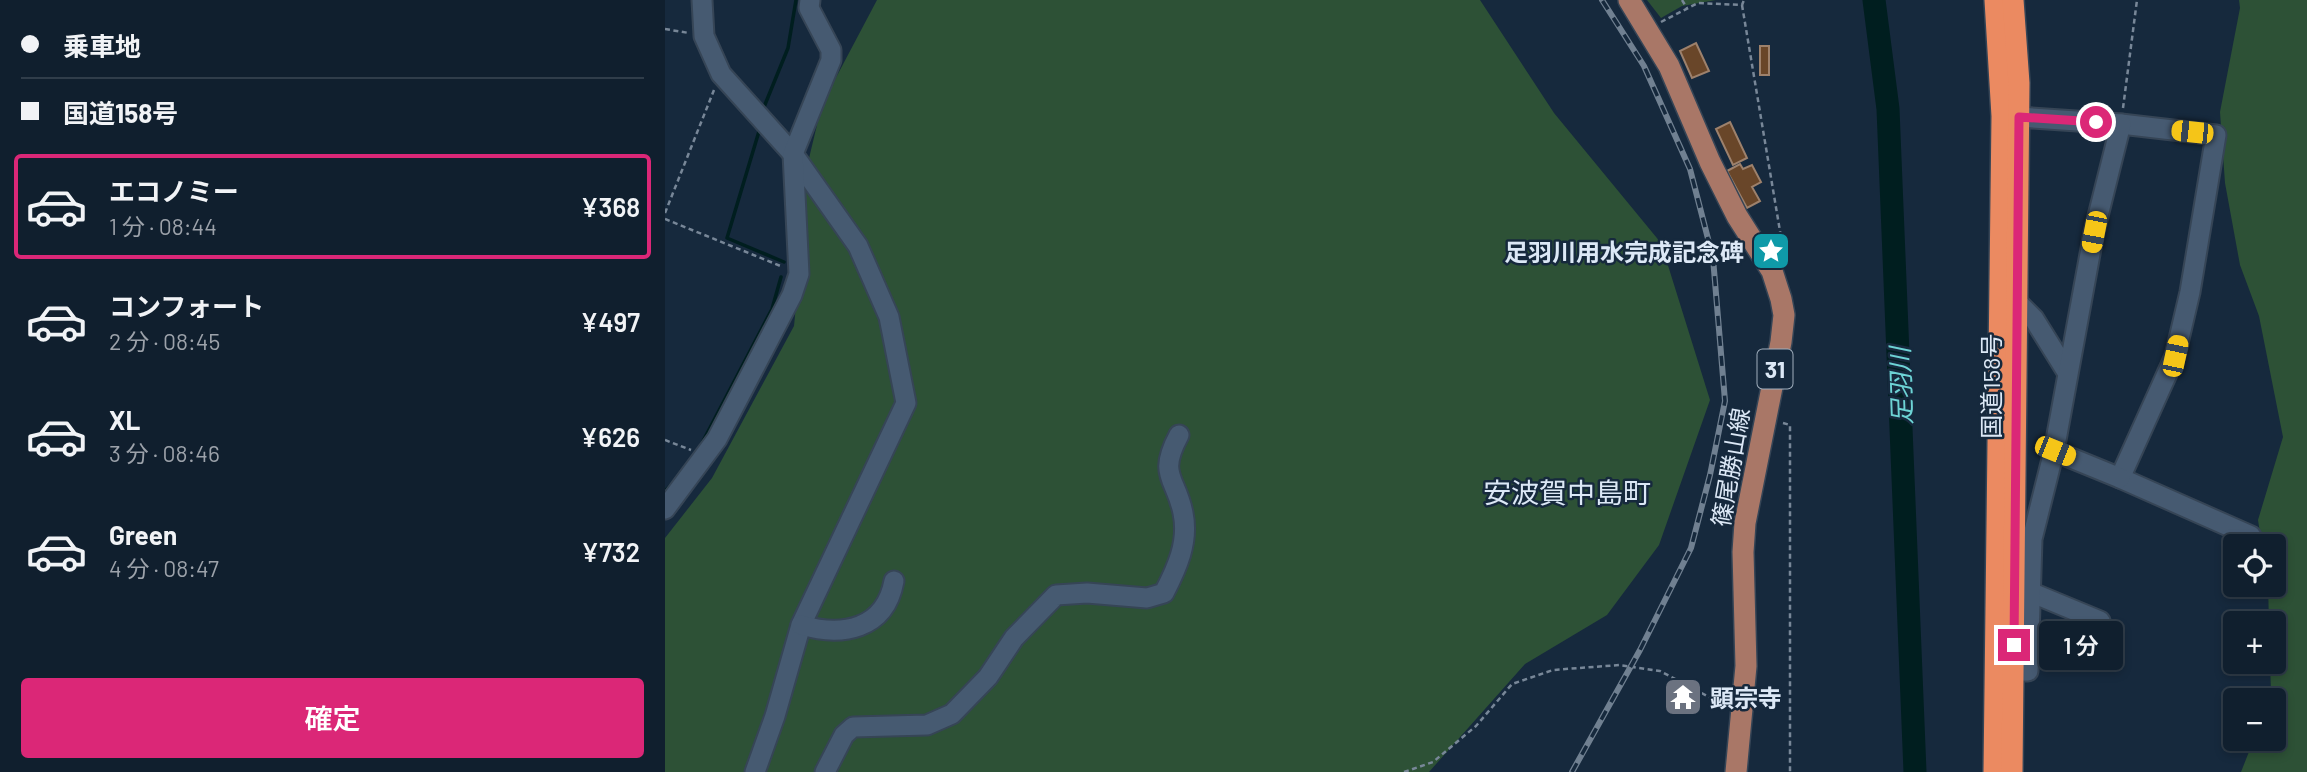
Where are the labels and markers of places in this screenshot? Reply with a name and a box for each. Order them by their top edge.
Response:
place icon: 足羽川用水完成記念碑 [1750,230,1792,272]
place label: 足羽川用水完成記念碑 [1504,237,1744,266]
temple icon: 顕宗寺 [1662,676,1704,718]
place label: 顕宗寺 [1710,683,1782,712]

